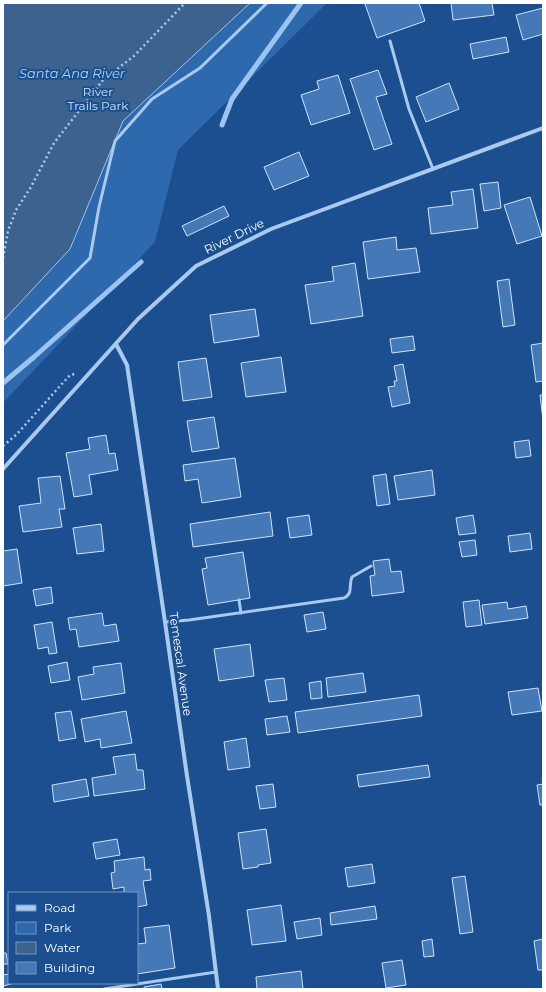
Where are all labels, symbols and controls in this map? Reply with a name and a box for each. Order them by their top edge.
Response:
water label: Santa Ana River [19,65,126,81]
park label: River Trails Park [68,84,129,113]
street label: River Drive [202,215,266,257]
street label: Temescal Avenue [166,611,196,717]
legend [8,892,138,984]
text: Road [44,900,75,915]
text: Park [44,920,72,935]
text: Water [44,940,81,955]
text: Building [44,960,95,975]

